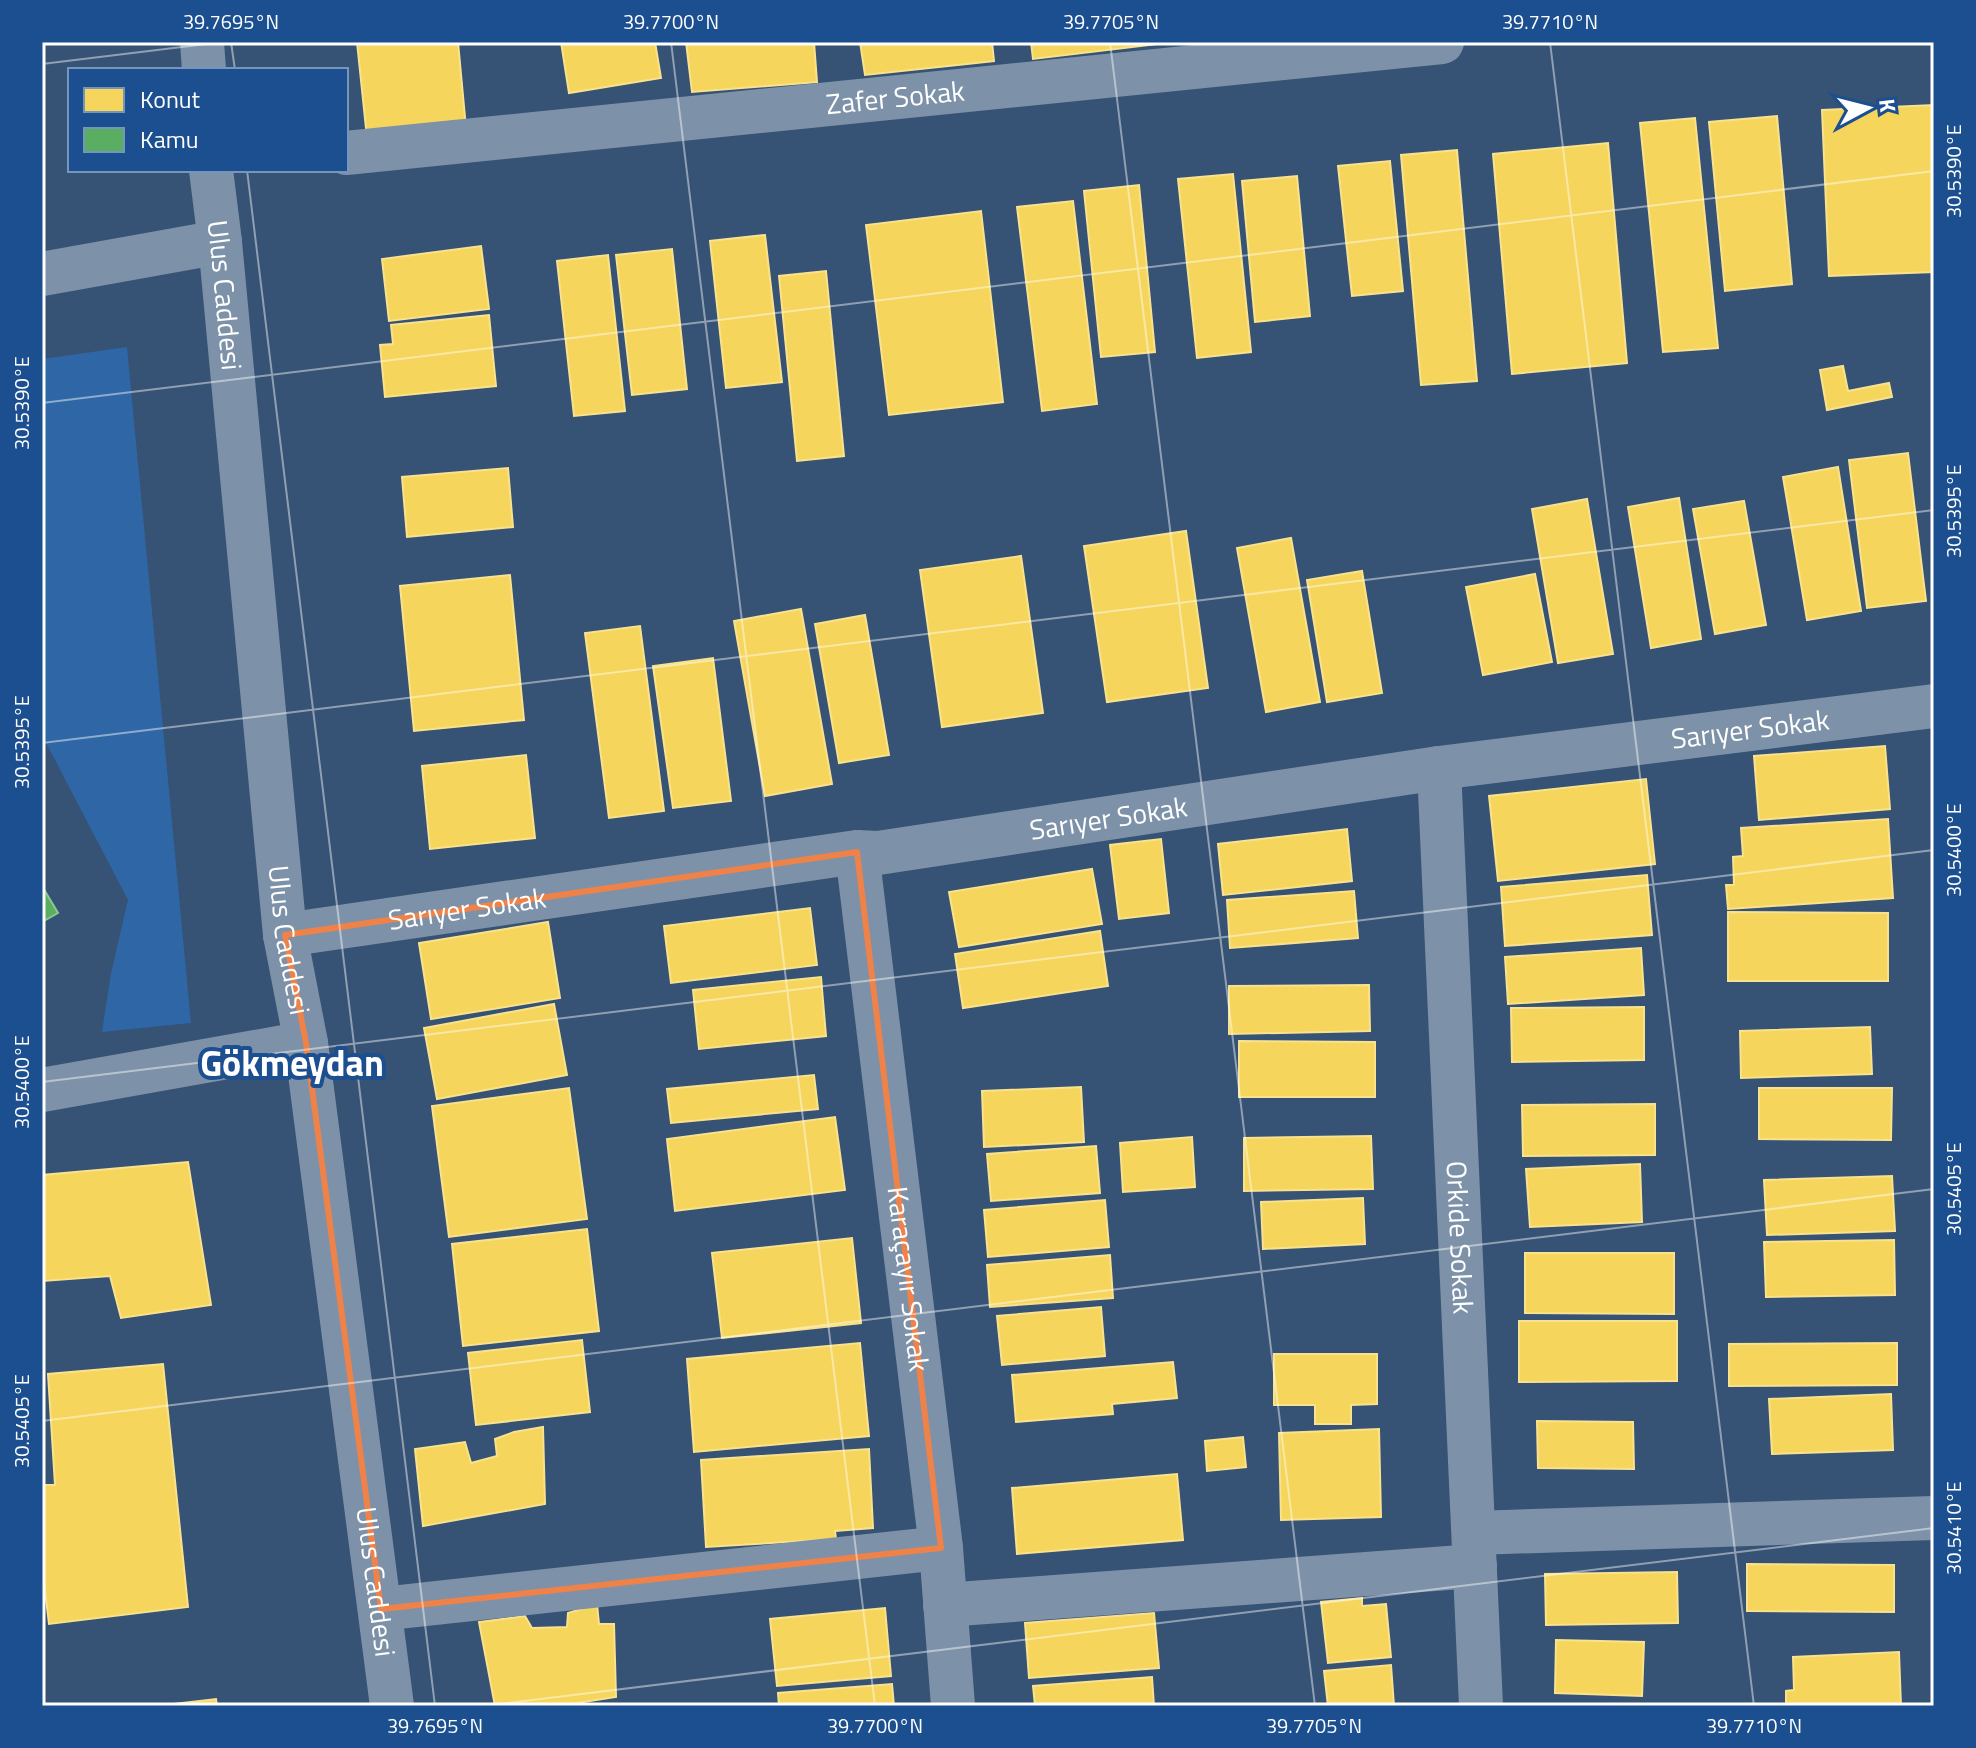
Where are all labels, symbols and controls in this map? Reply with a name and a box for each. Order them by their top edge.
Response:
text: 39.7695°N [183,6,279,37]
text: 39.7700°N [623,6,719,37]
text: 39.7705°N [1063,6,1159,37]
text: 39.7710°N [1502,6,1598,37]
legend [68,68,348,172]
street label: Zafer Sokak [824,68,966,125]
north arrow [1828,68,1908,148]
text: Konut [140,81,201,117]
text: K [1870,97,1906,114]
text: Kamu [140,121,199,157]
text: 30.5390°E [1938,124,1969,218]
street label: Ulus Caddesi [196,217,254,372]
text: 30.5390°E [6,356,37,450]
text: 30.5395°E [1938,464,1969,558]
text: 30.5395°E [6,695,37,789]
street label: Sarıyer Sokak [1668,697,1832,760]
street label: Sarıyer Sokak [1026,784,1190,851]
text: 30.5400°E [1938,803,1969,897]
street label: Ulus Caddesi [258,863,322,1018]
street label: Sarıyer Sokak [385,875,549,941]
text: 30.5400°E [6,1035,37,1129]
district label: Gökmeydan [200,1035,384,1090]
text: 30.5405°E [1938,1142,1969,1236]
street label: Orkide Sokak [1436,1160,1485,1315]
street label: Karaçayır Sokak [877,1184,942,1374]
text: 30.5405°E [6,1374,37,1468]
text: 30.5410°E [1938,1481,1969,1575]
street label: Ulus Caddesi [345,1504,407,1659]
text: 39.7695°N [387,1710,483,1741]
text: 39.7700°N [827,1710,923,1741]
text: 39.7705°N [1266,1710,1362,1741]
text: 39.7710°N [1706,1710,1802,1741]

